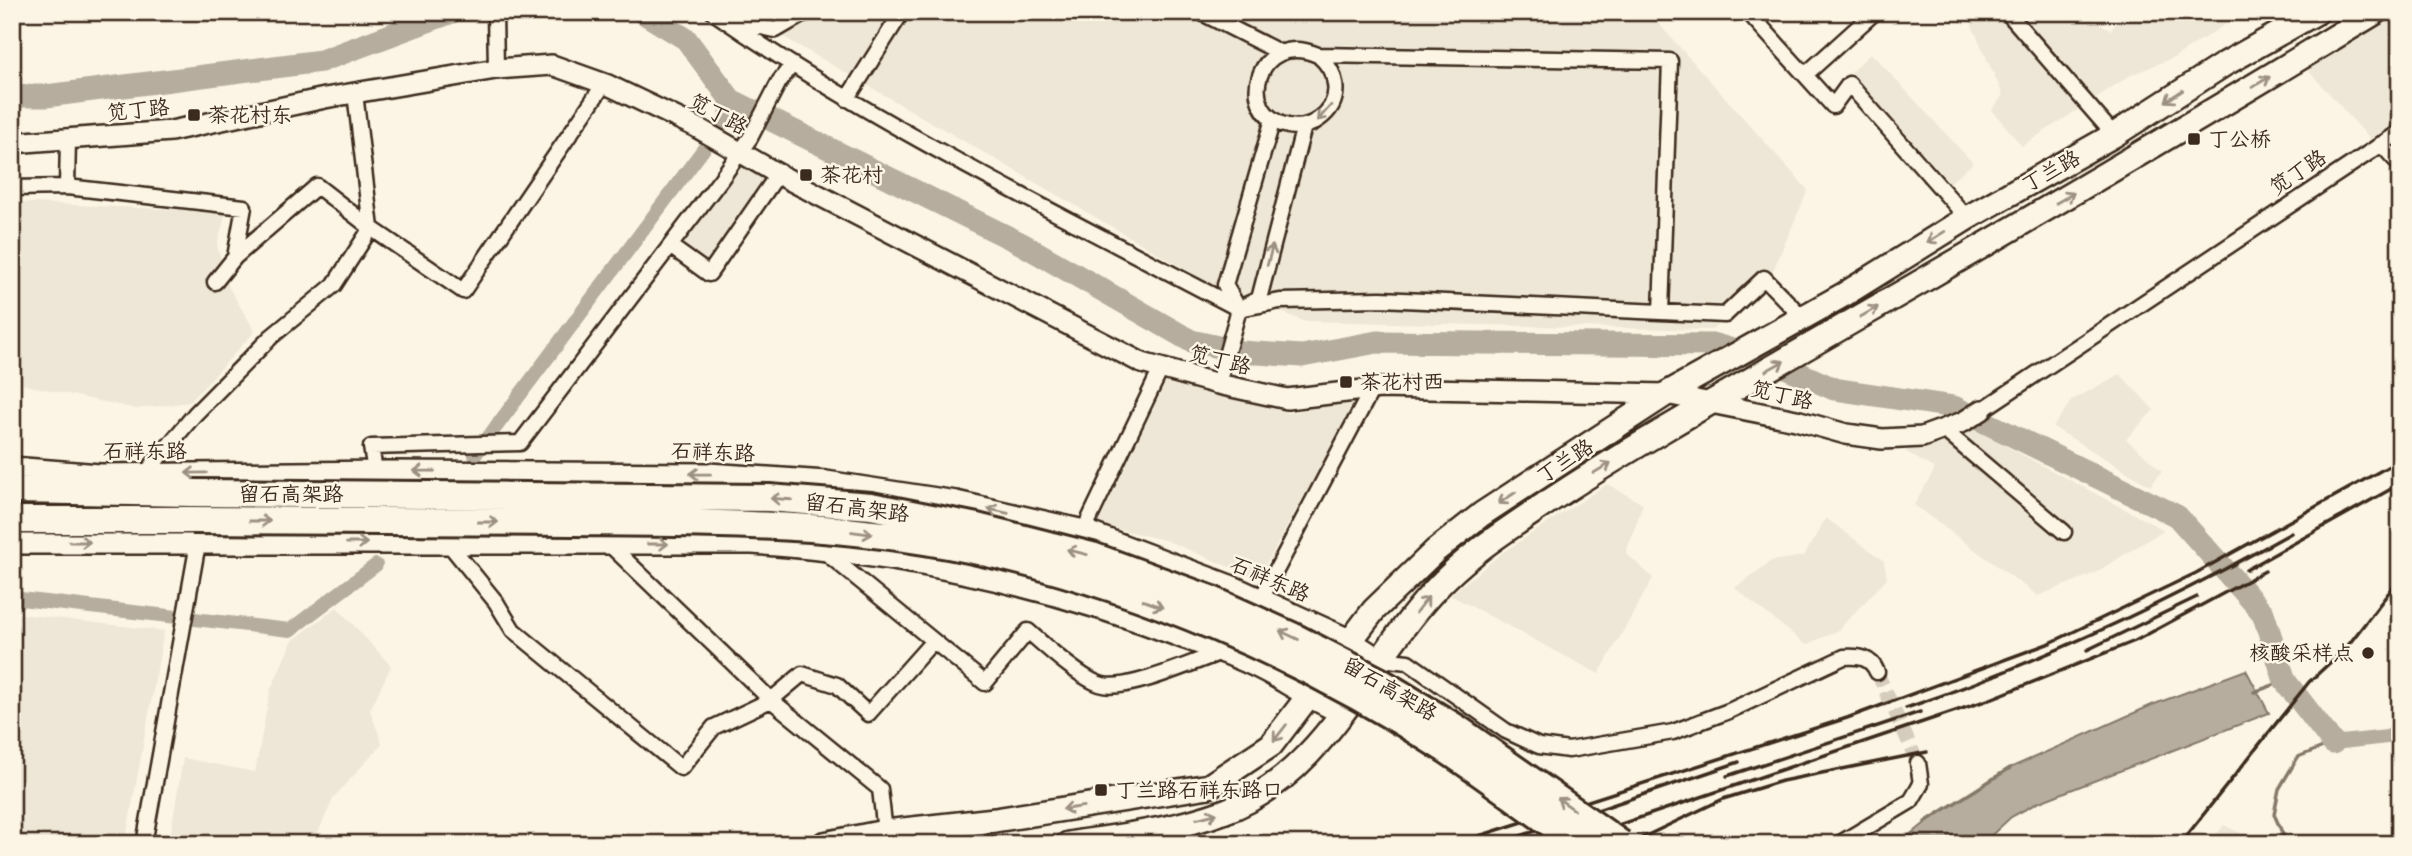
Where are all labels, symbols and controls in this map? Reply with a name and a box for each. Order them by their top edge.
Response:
one-way arrow [2251,75,2271,89]
street label: 笕丁路 [683,89,751,143]
one-way arrow [2165,89,2184,104]
street label: 笕丁路 [106,96,171,129]
place label: 茶花村东 [208,104,292,131]
one-way arrow [1316,104,1332,122]
marker: 茶花村东 [186,107,202,123]
place label: 丁公桥 [2208,129,2271,155]
marker: 丁公桥 [2186,131,2202,147]
street label: 笕丁路 [2266,145,2333,203]
street label: 丁兰路 [2018,146,2086,200]
place label: 茶花村 [820,165,883,191]
marker: 茶花村 [798,167,814,183]
one-way arrow [2055,191,2075,205]
one-way arrow [1927,231,1947,245]
one-way arrow [1265,244,1278,266]
one-way arrow [1858,305,1878,319]
street label: 笕丁路 [1186,342,1253,383]
one-way arrow [1764,359,1785,372]
place label: 茶花村西 [1360,372,1444,398]
marker: 茶花村西 [1338,374,1354,390]
street label: 笕丁路 [1748,377,1815,418]
street label: 丁兰路 [1533,435,1600,492]
street label: 石祥东路 [103,440,187,467]
street label: 石祥东路 [670,440,755,469]
one-way arrow [1592,461,1612,475]
one-way arrow [412,465,435,478]
one-way arrow [185,466,208,480]
one-way arrow [689,467,712,480]
street label: 留石高架路 [239,483,344,510]
street label: 留石高架路 [803,491,910,530]
one-way arrow [771,492,793,505]
one-way arrow [1497,492,1517,506]
one-way arrow [987,504,1010,517]
one-way arrow [248,514,271,528]
one-way arrow [476,515,499,529]
one-way arrow [850,526,872,539]
one-way arrow [69,535,92,549]
one-way arrow [345,536,368,550]
one-way arrow [646,537,669,551]
one-way arrow [1066,545,1089,558]
street label: 石祥东路 [1225,552,1313,610]
one-way arrow [1415,596,1430,614]
one-way arrow [1142,599,1163,612]
one-way arrow [1279,627,1300,641]
place label: 核酸采样点 [2249,642,2354,669]
marker: 核酸采样点 [2360,645,2376,661]
street label: 留石高架路 [1337,653,1441,729]
one-way arrow [1273,723,1288,742]
place label: 丁兰路石祥东路口 [1115,779,1283,806]
marker: 丁兰路石祥东路口 [1093,782,1109,798]
one-way arrow [1557,797,1576,812]
one-way arrow [1062,802,1084,815]
one-way arrow [1195,809,1218,822]

